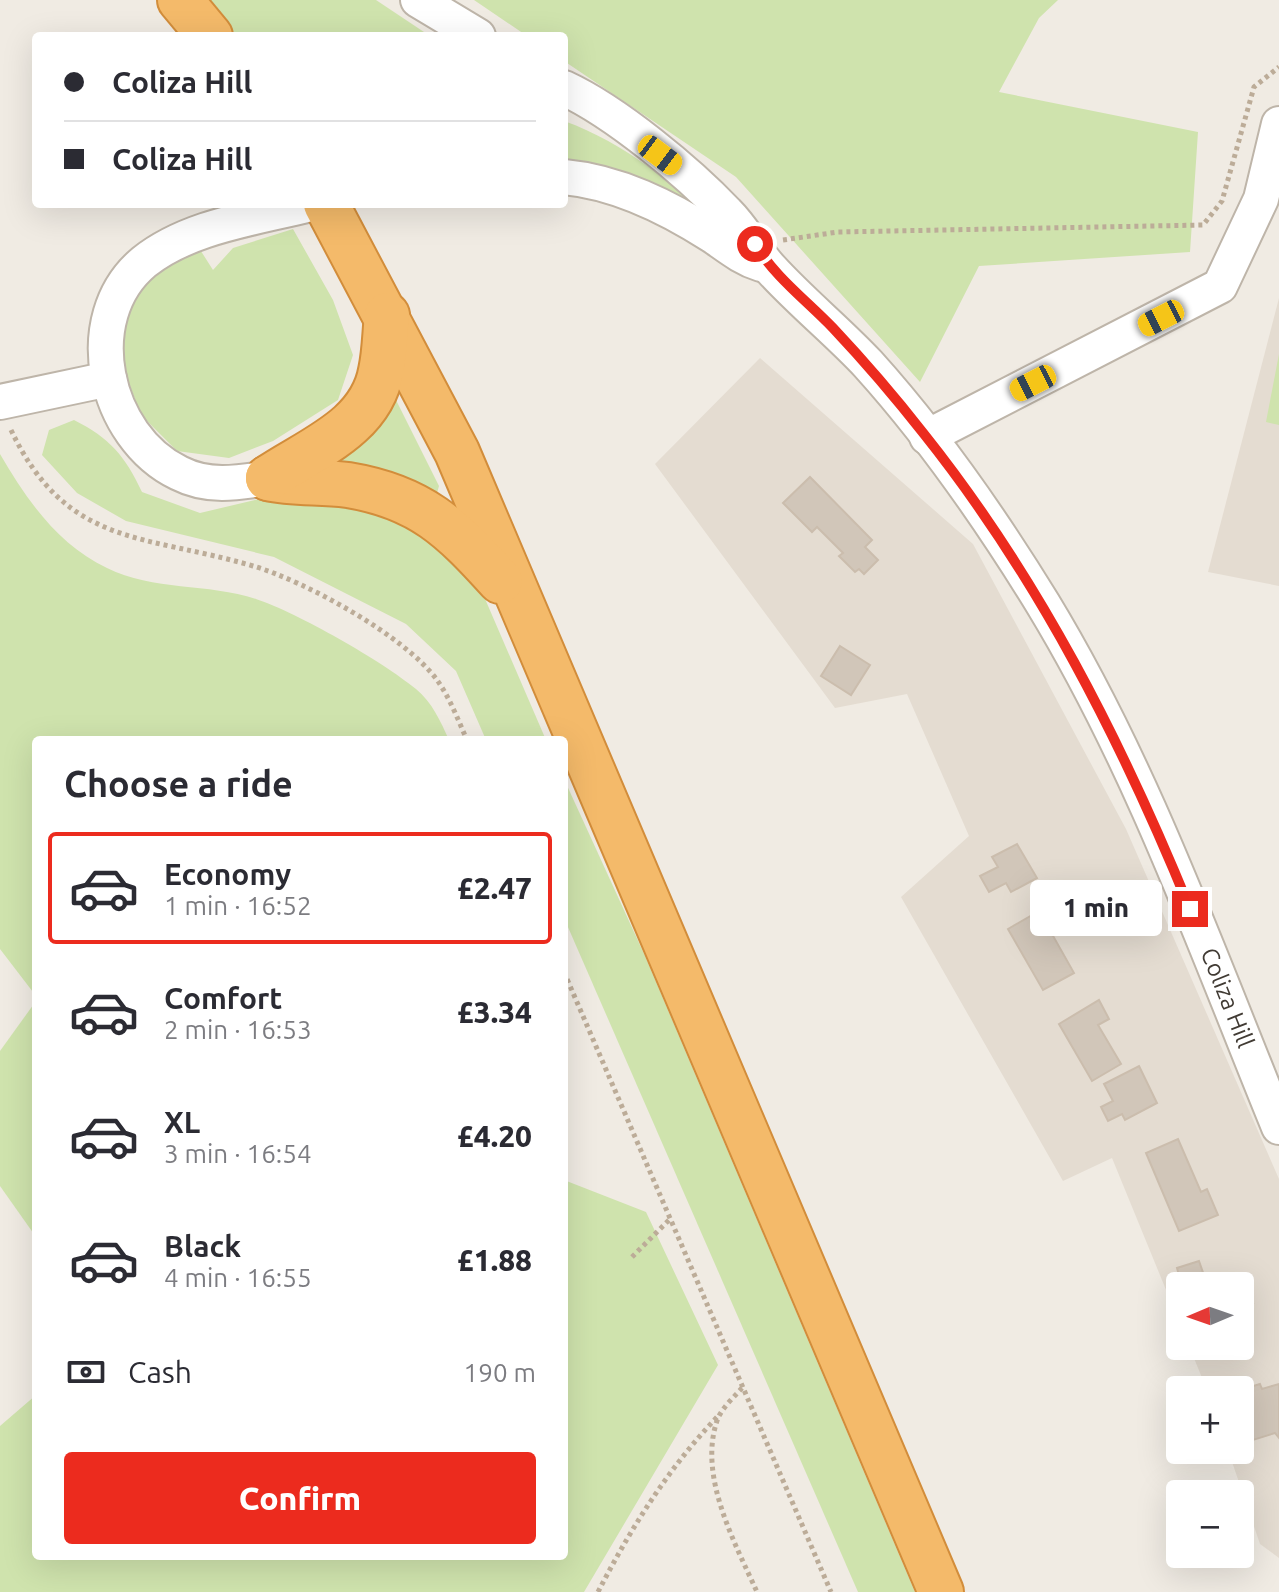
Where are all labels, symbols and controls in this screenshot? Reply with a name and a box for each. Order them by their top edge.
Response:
text: Coliza Hill [112,65,252,99]
car [634,131,686,179]
text: Coliza Hill [112,142,252,176]
route start [737,226,773,262]
car [1134,296,1188,340]
car [1006,361,1060,405]
text: Choose a ride [64,763,293,804]
icon: car [68,852,140,924]
text: Economy [164,857,291,891]
text: £2.47 [457,871,532,905]
callout: 1 min [1030,881,1162,937]
text: 1 min · 16:52 [164,891,312,920]
route end [1172,891,1208,927]
text: 1 min [1063,893,1129,922]
street label: Coliza Hill [1196,944,1260,1051]
icon: car [68,976,140,1048]
text: Comfort [164,981,282,1015]
text: £3.34 [457,995,532,1029]
text: 2 min · 16:53 [164,1015,312,1044]
icon: car [68,1100,140,1172]
text: XL [164,1105,200,1139]
text: £4.20 [457,1119,532,1153]
text: 3 min · 16:54 [164,1139,312,1168]
icon: car [68,1224,140,1296]
text: Black [164,1229,241,1263]
text: £1.88 [457,1243,532,1277]
text: 4 min · 16:55 [164,1263,312,1292]
north arrow [1166,1272,1254,1360]
map controls [1166,1272,1254,1568]
icon: cash [64,1350,108,1394]
text: Cash [128,1355,192,1389]
text: 190 m [464,1358,536,1387]
button: + [1166,1376,1254,1464]
button: Confirm [64,1452,536,1544]
button: − [1166,1480,1254,1568]

